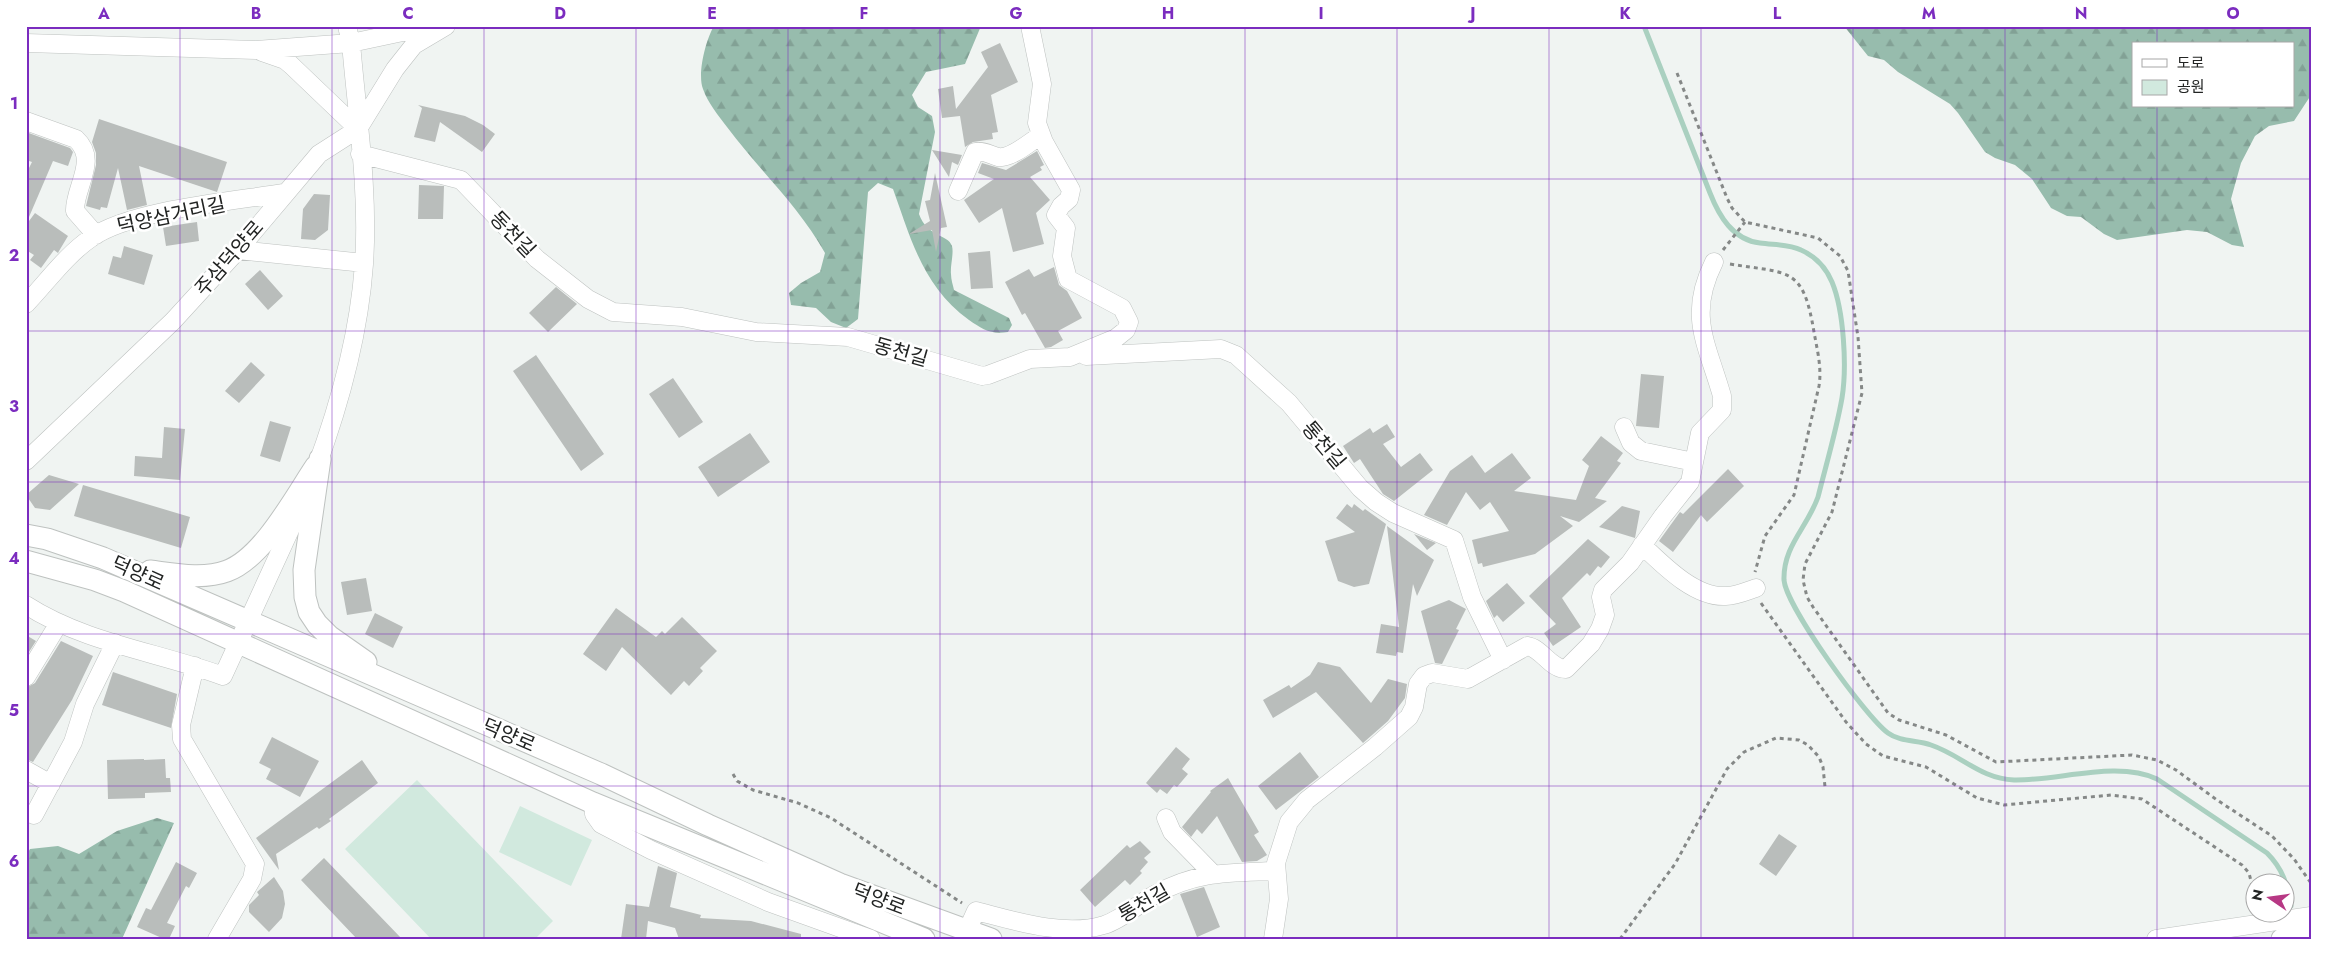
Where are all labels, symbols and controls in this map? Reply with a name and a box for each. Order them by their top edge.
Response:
text: A [97,2,110,25]
text: B [251,2,261,25]
text: C [402,2,414,25]
text: D [554,2,566,25]
text: E [707,2,717,25]
text: F [860,2,868,25]
text: G [1009,2,1023,25]
text: H [1162,2,1174,25]
text: I [1318,2,1324,25]
text: J [1467,2,1476,25]
text: K [1619,2,1631,25]
text: L [1773,2,1782,25]
text: M [1922,2,1936,25]
text: N [2075,2,2087,25]
text: O [2226,2,2240,25]
legend [2132,42,2294,108]
text: 도로 [2177,52,2205,74]
text: 공원 [2177,76,2205,98]
text: 1 [10,92,18,115]
street label: 덕양삼거리길 [114,190,228,241]
street label: 동천길 [483,204,542,264]
street label: 주삼덕양로 [188,214,270,303]
text: 2 [9,244,19,267]
street label: 동천길 [870,331,931,374]
text: 3 [9,395,19,418]
street label: 통천길 [1295,415,1352,476]
text: 4 [8,547,20,570]
street label: 덕양로 [107,549,169,598]
text: 5 [9,699,19,722]
street label: 덕양로 [478,711,540,760]
text: 6 [9,850,19,873]
north arrow [2244,872,2294,922]
street label: 덕양로 [848,876,910,923]
street label: 통천길 [1113,877,1175,930]
text: N [2246,887,2268,903]

